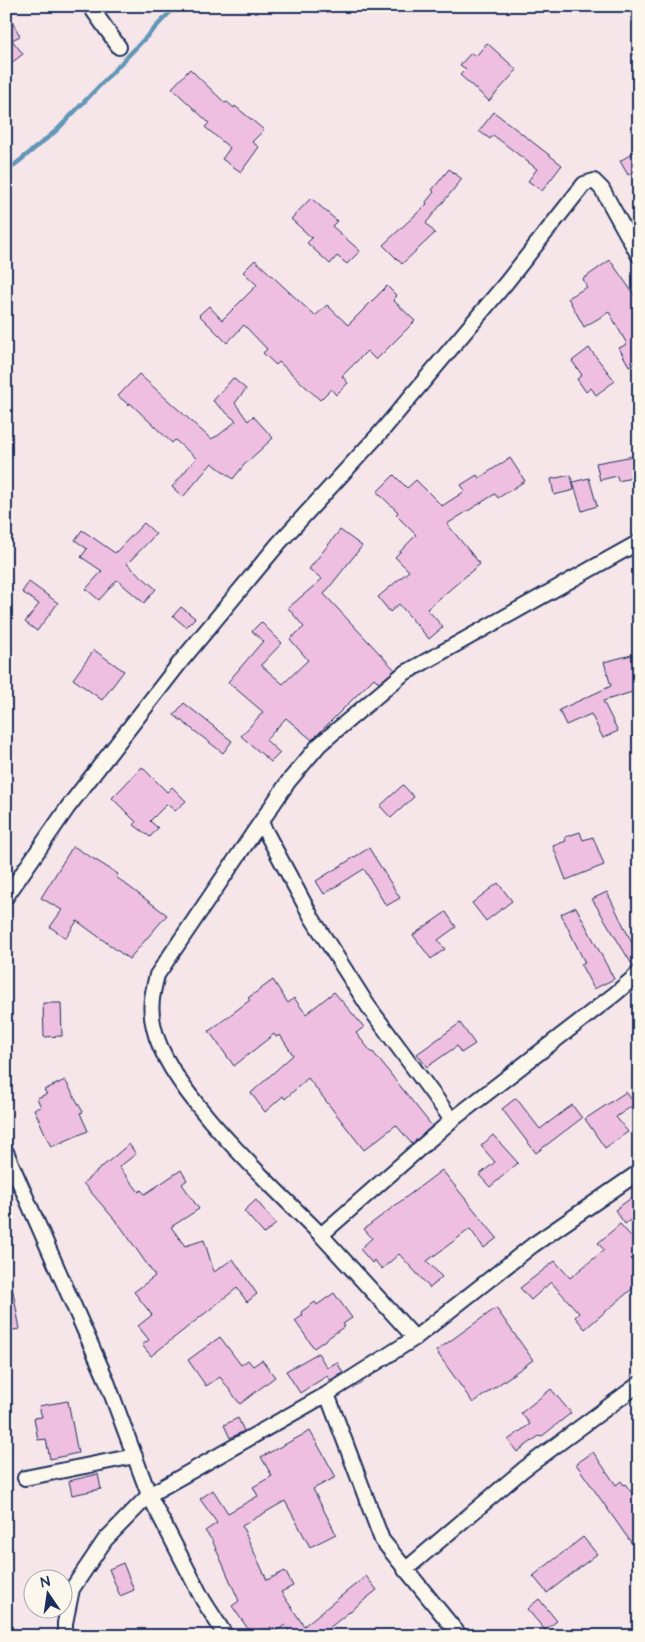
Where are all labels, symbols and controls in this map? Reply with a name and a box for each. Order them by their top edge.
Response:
north arrow [22,1570,72,1620]
text: N [39,1572,52,1593]

